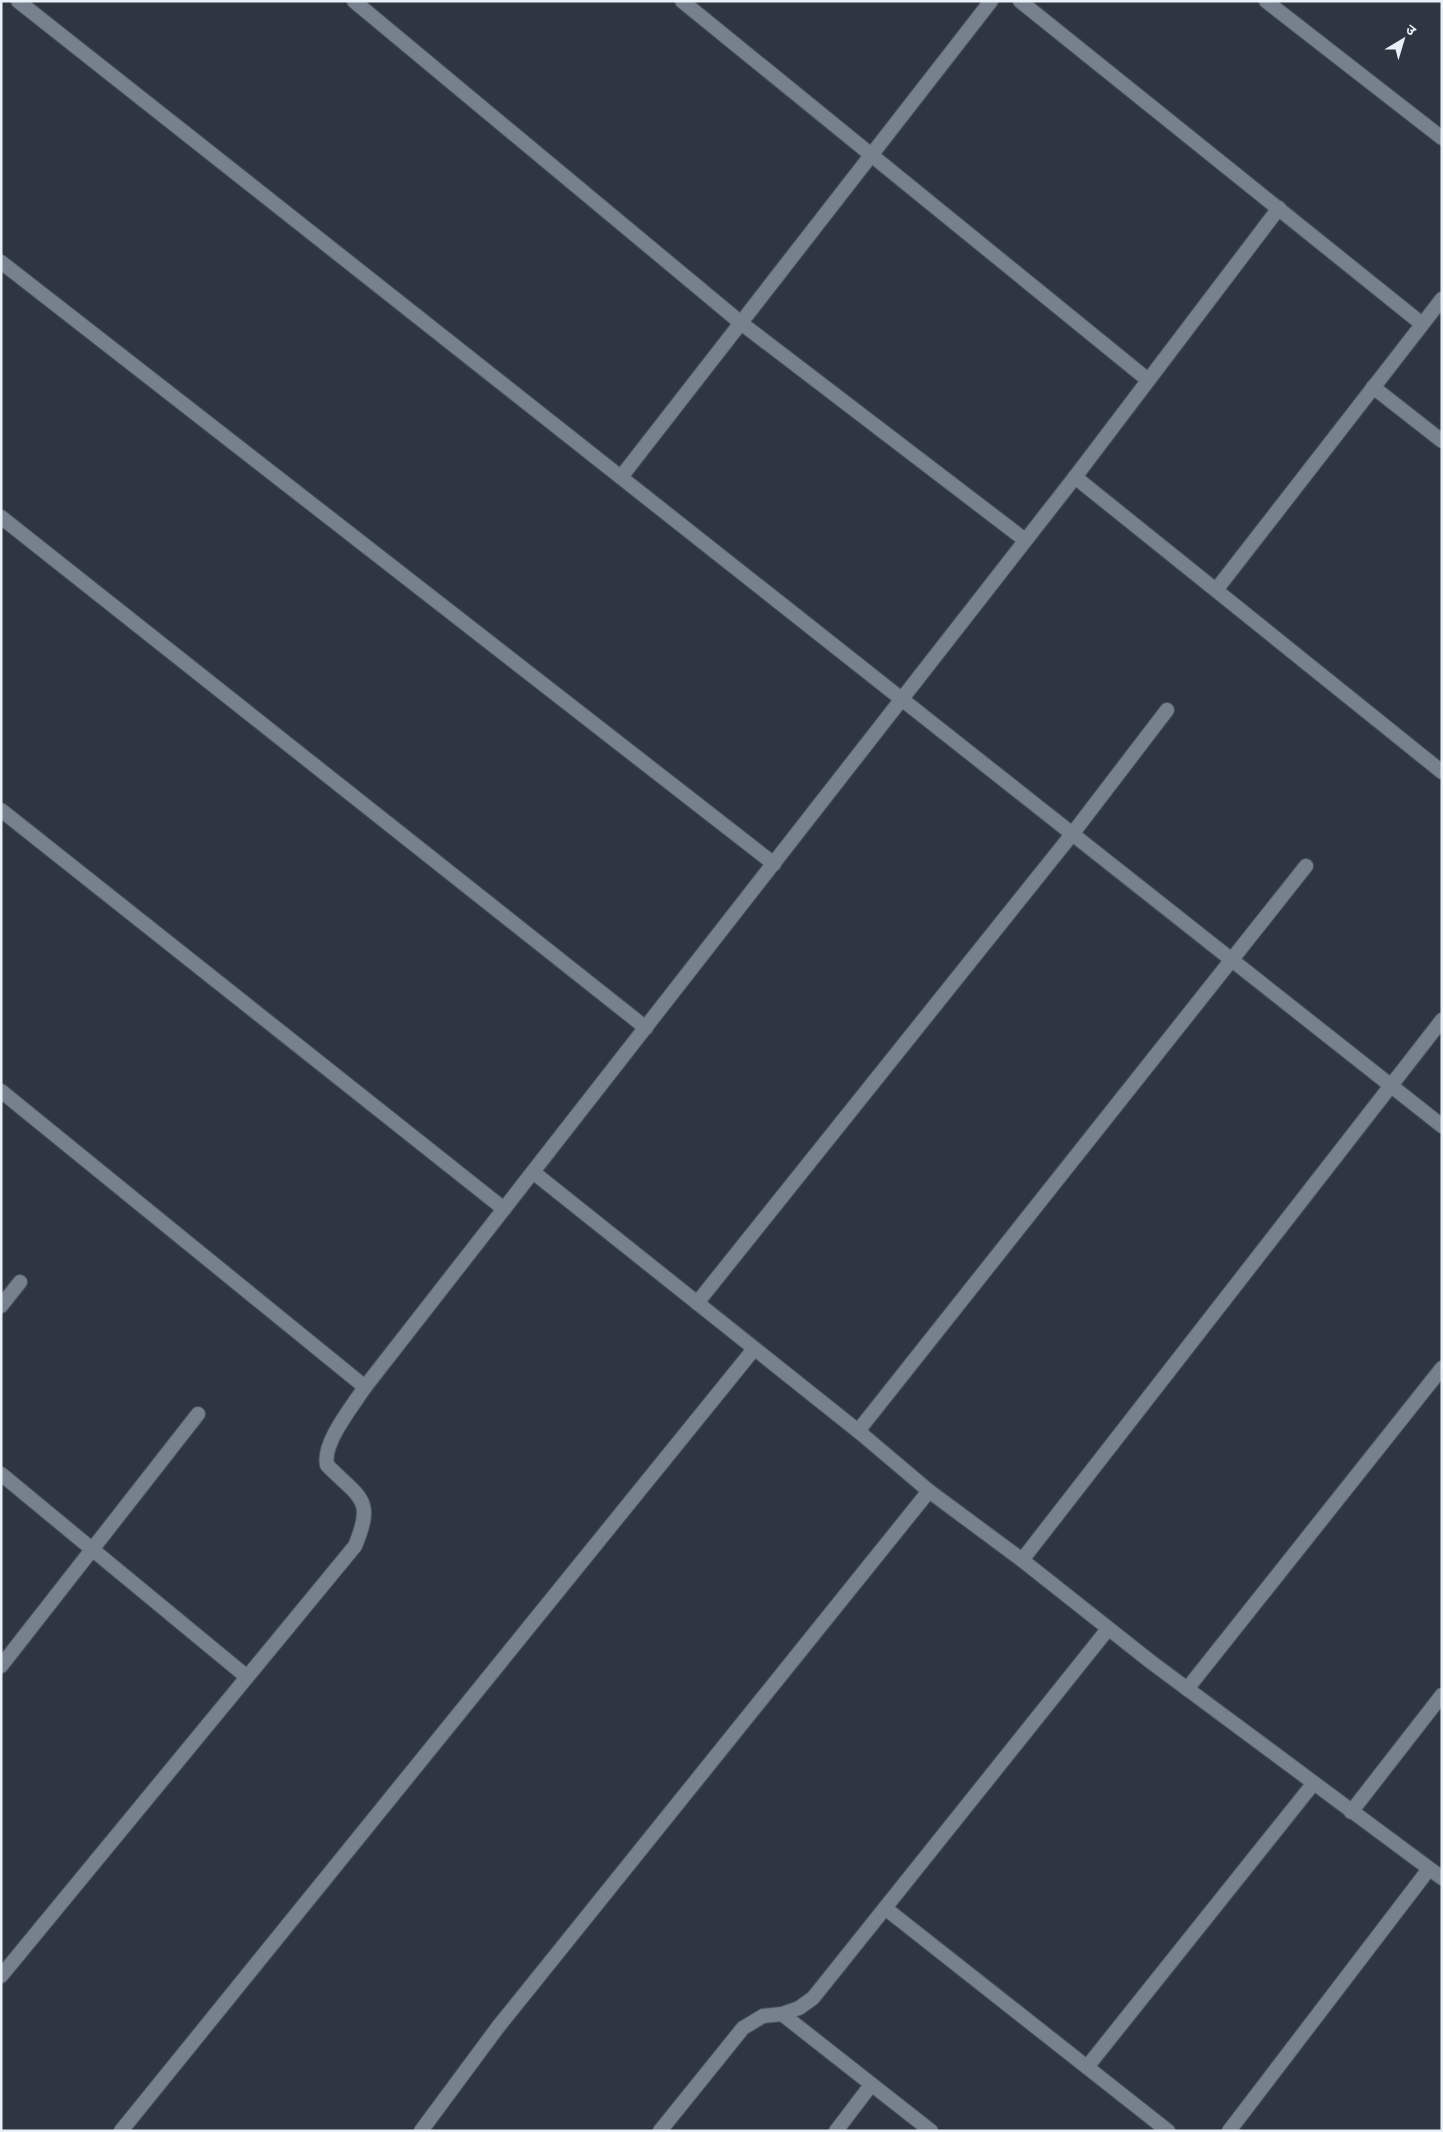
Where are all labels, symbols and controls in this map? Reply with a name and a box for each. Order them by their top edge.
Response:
north arrow [1378,15,1428,65]
text: उ [1401,20,1420,41]

